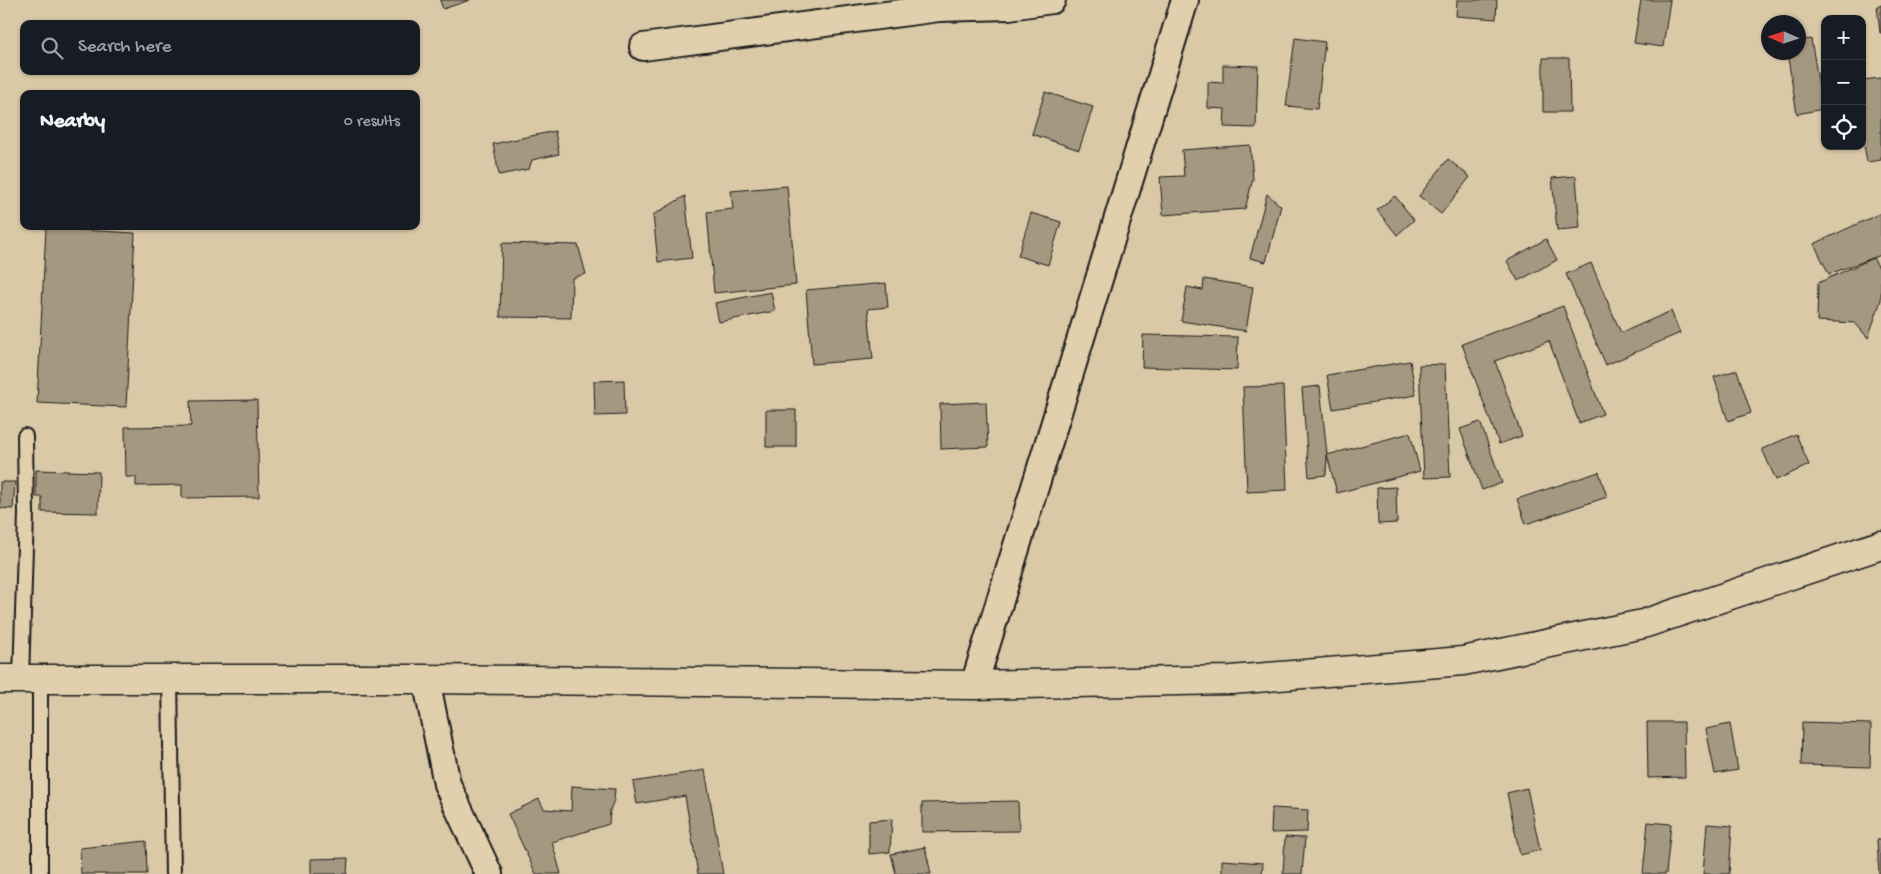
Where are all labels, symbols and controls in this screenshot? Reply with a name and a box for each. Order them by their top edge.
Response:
north arrow [1761,15,1806,60]
map controls [1821,15,1866,150]
button: + [1821,15,1866,60]
search box [20,20,420,75]
icon: search [38,34,66,62]
text: Search here [78,36,172,59]
button: − [1821,60,1866,105]
button: locate [1821,105,1866,150]
text: Nearby [40,110,105,135]
text: 0 results [344,113,400,132]

